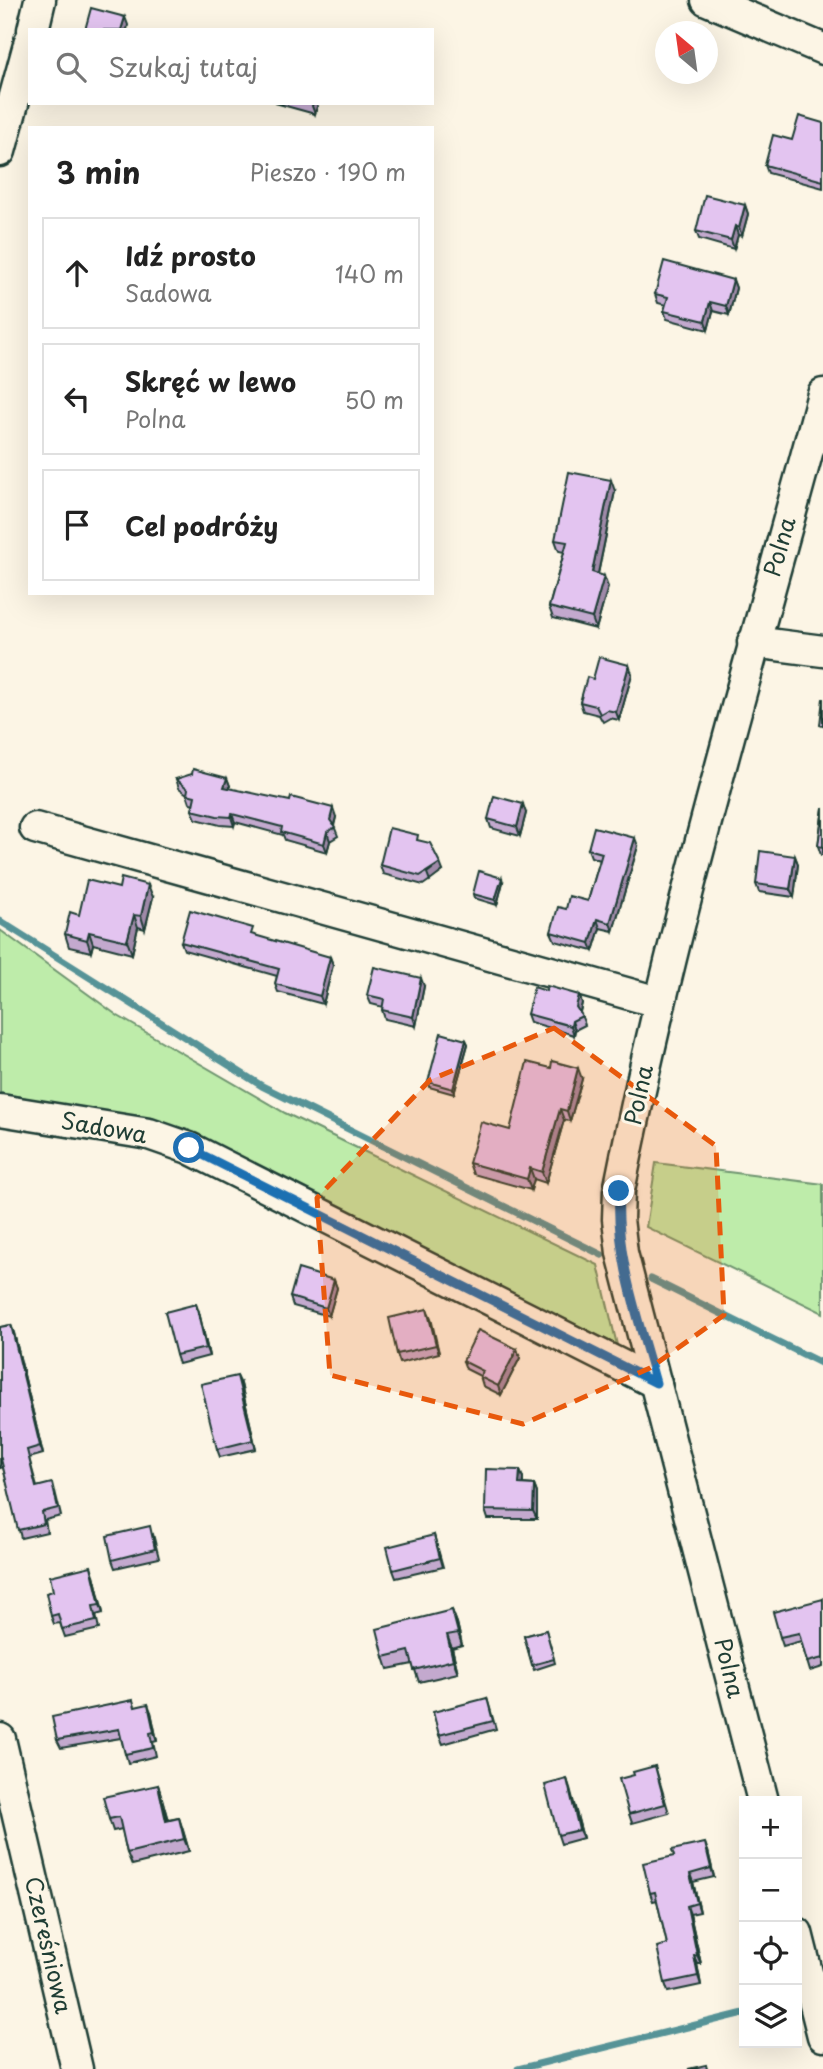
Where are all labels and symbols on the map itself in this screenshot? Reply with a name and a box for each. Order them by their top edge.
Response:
north arrow [655,21,718,84]
street label: Polna [753,512,804,581]
street label: Polna [614,1061,661,1128]
street label: Sadowa [59,1102,151,1151]
route start [173,1132,204,1163]
route end [603,1175,634,1206]
street label: Polna [706,1634,755,1702]
street label: Czereśniowa [17,1873,82,2017]

